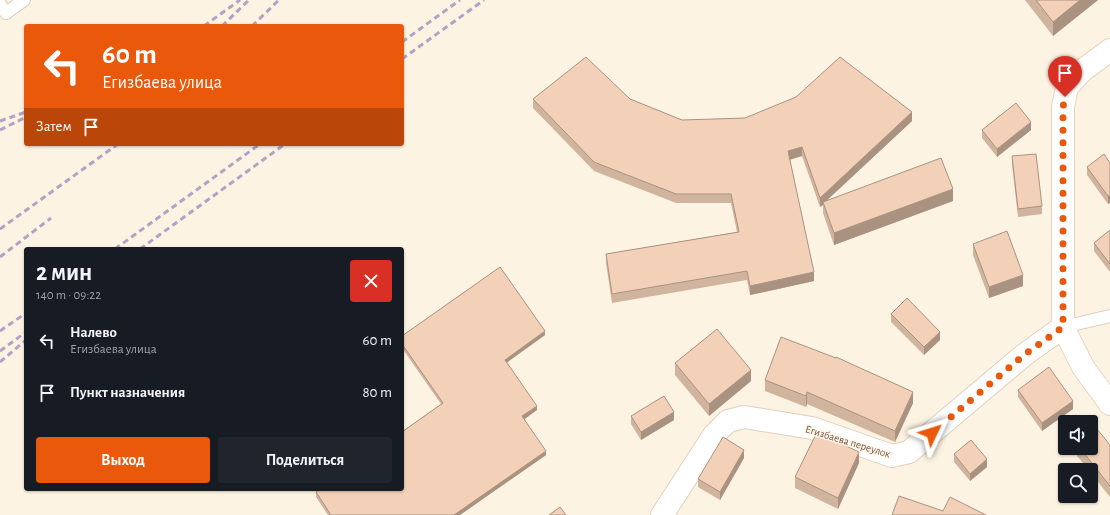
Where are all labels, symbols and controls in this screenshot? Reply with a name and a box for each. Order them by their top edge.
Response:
icon: left [36,40,88,92]
text: 60 m [102,41,157,69]
pin [1048,56,1082,97]
icon: arrive [1054,62,1076,84]
text: Егизбаева улица [102,74,222,92]
icon: arrive [80,116,102,138]
text: Затем [36,119,72,134]
button: close [350,260,392,302]
text: 2 мин [36,261,92,285]
text: 140 m · 09:22 [36,289,101,302]
text: Налево [70,325,117,340]
icon: left [36,330,58,352]
text: 60 m [363,333,392,348]
text: Егизбаева улица [70,343,157,356]
icon: arrive [36,382,58,404]
text: Пункт назначения [70,385,185,400]
text: 80 m [362,385,392,400]
position arrow [911,412,953,454]
map controls [1058,415,1098,503]
button: sound [1058,415,1098,455]
street label: Егизбаева переулок [804,423,892,460]
button: Выход [36,437,210,483]
button: Поделиться [218,437,392,483]
button: search [1058,463,1098,503]

